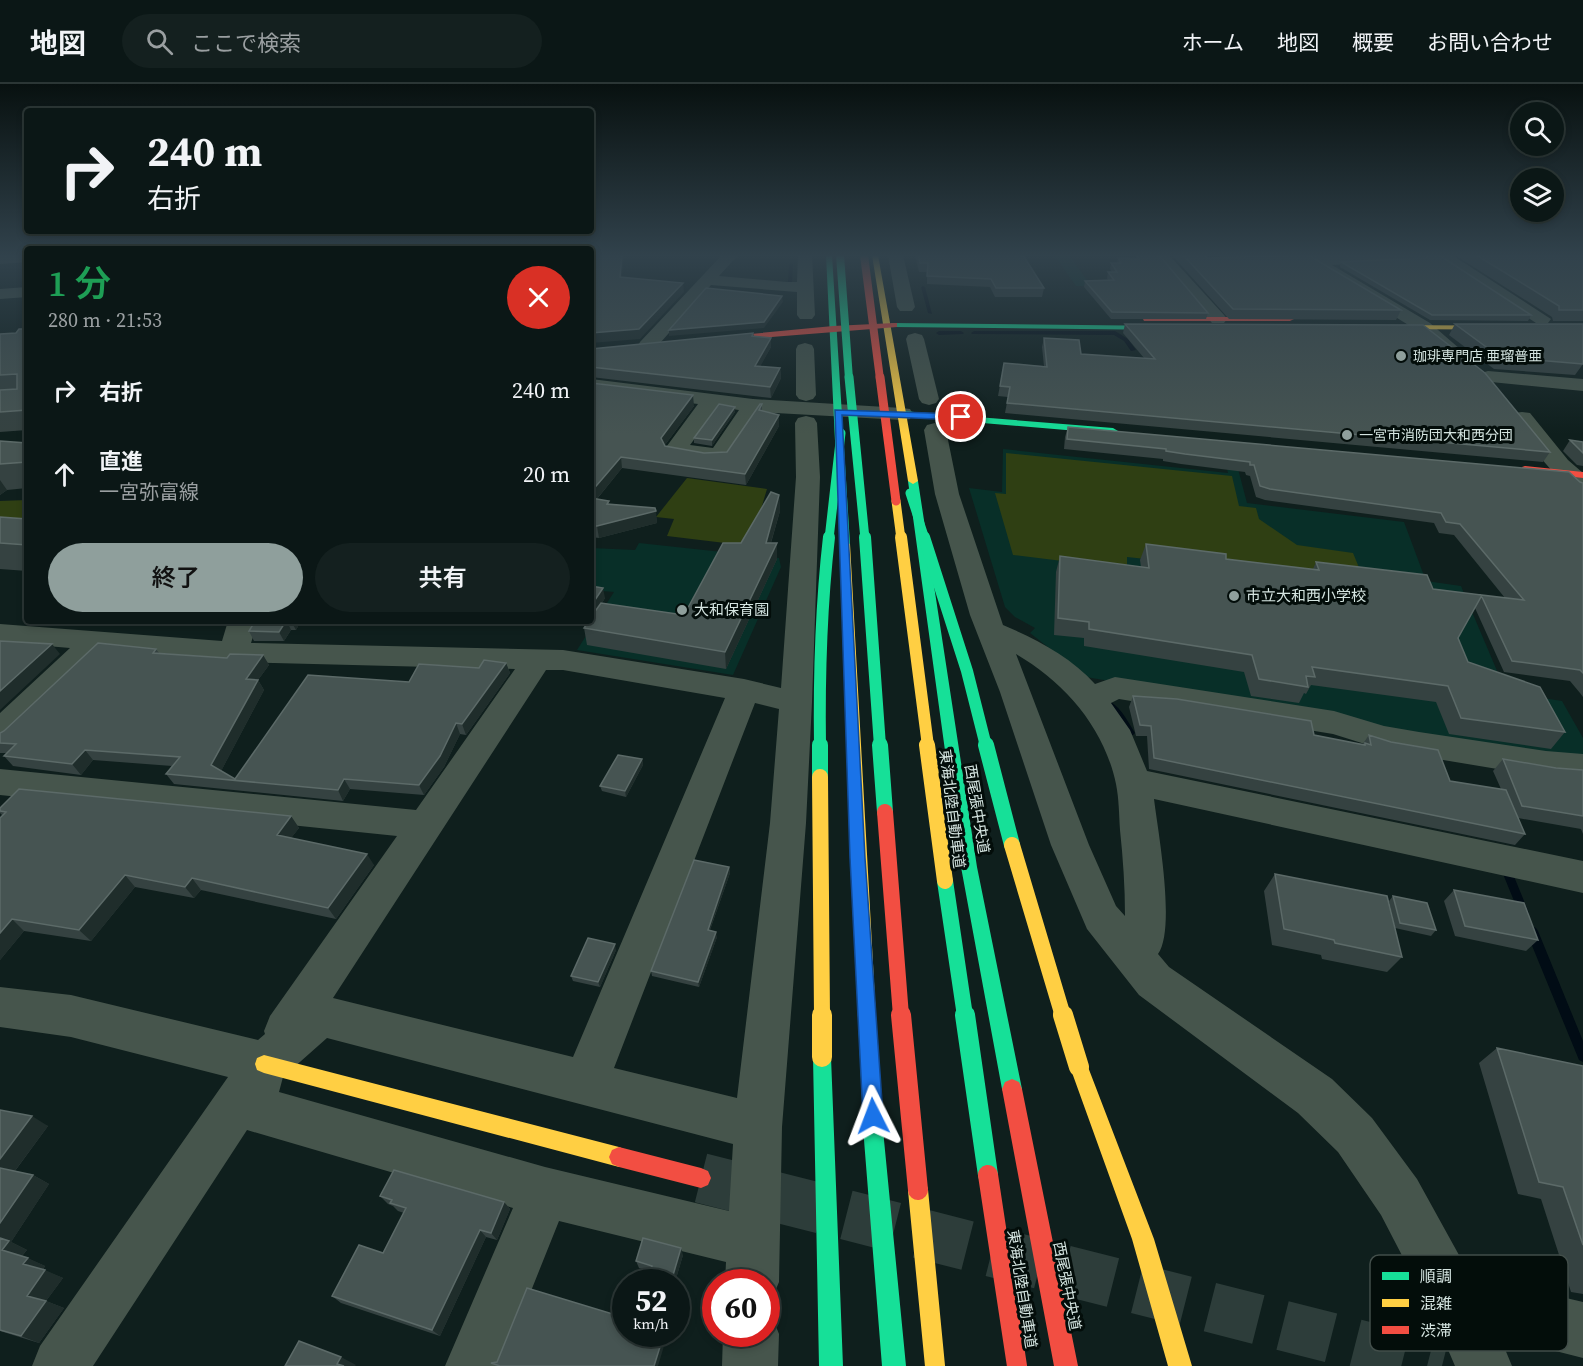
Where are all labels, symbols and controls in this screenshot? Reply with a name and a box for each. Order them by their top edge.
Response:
search box [122,14,542,68]
text: 地図 [30,24,86,62]
icon: search [143,25,176,58]
text: ここで検索 [191,28,301,58]
text: ホーム [1182,28,1244,57]
text: 地図 [1277,28,1319,57]
text: 概要 [1352,28,1394,57]
text: お問い合わせ [1427,28,1553,57]
map controls [1510,102,1564,222]
button: search [1510,102,1564,156]
text: 240 m [147,122,262,180]
icon: right [48,132,126,210]
button: layers [1510,168,1564,222]
text: 右折 [147,180,201,217]
text: 1 分 [48,259,111,308]
button: close [507,266,570,329]
text: 280 m · 21:53 [48,306,162,334]
place label: 珈琲専門店 亜瑠普亜 [1413,346,1542,366]
marker: 珈琲専門店 亜瑠普亜 [1394,349,1408,363]
icon: right [48,374,81,407]
text: 240 m [512,375,570,405]
text: 右折 [99,377,143,407]
pin [935,391,986,442]
icon: arrive [944,400,977,433]
place label: 一宮市消防団大和西分団 [1359,425,1513,445]
marker: 一宮市消防団大和西分団 [1340,428,1354,442]
text: 直進 [99,446,143,476]
icon: ahead [48,458,81,491]
text: 20 m [523,459,570,489]
text: 一宮弥富線 [99,478,199,506]
button: 終了 [48,543,303,612]
button: 共有 [315,543,570,612]
place label: 市立大和西小学校 [1246,585,1366,606]
marker: 市立大和西小学校 [1227,589,1241,603]
place label: 大和保育園 [694,599,769,620]
marker: 大和保育園 [675,603,689,617]
street label: 東海北陸自動車道 [935,748,970,870]
street label: 西尾張中央道 [960,763,995,855]
position arrow [841,1084,905,1148]
street label: 東海北陸自動車道 [1003,1228,1042,1350]
street label: 西尾張中央道 [1049,1240,1086,1332]
legend [1370,1255,1568,1351]
text: 順調 [1420,1265,1452,1287]
speed limit sign: 60 [702,1269,780,1347]
text: 52 [635,1280,667,1321]
text: 混雑 [1420,1292,1452,1314]
text: km/h [633,1313,669,1334]
text: 渋滞 [1420,1319,1452,1341]

